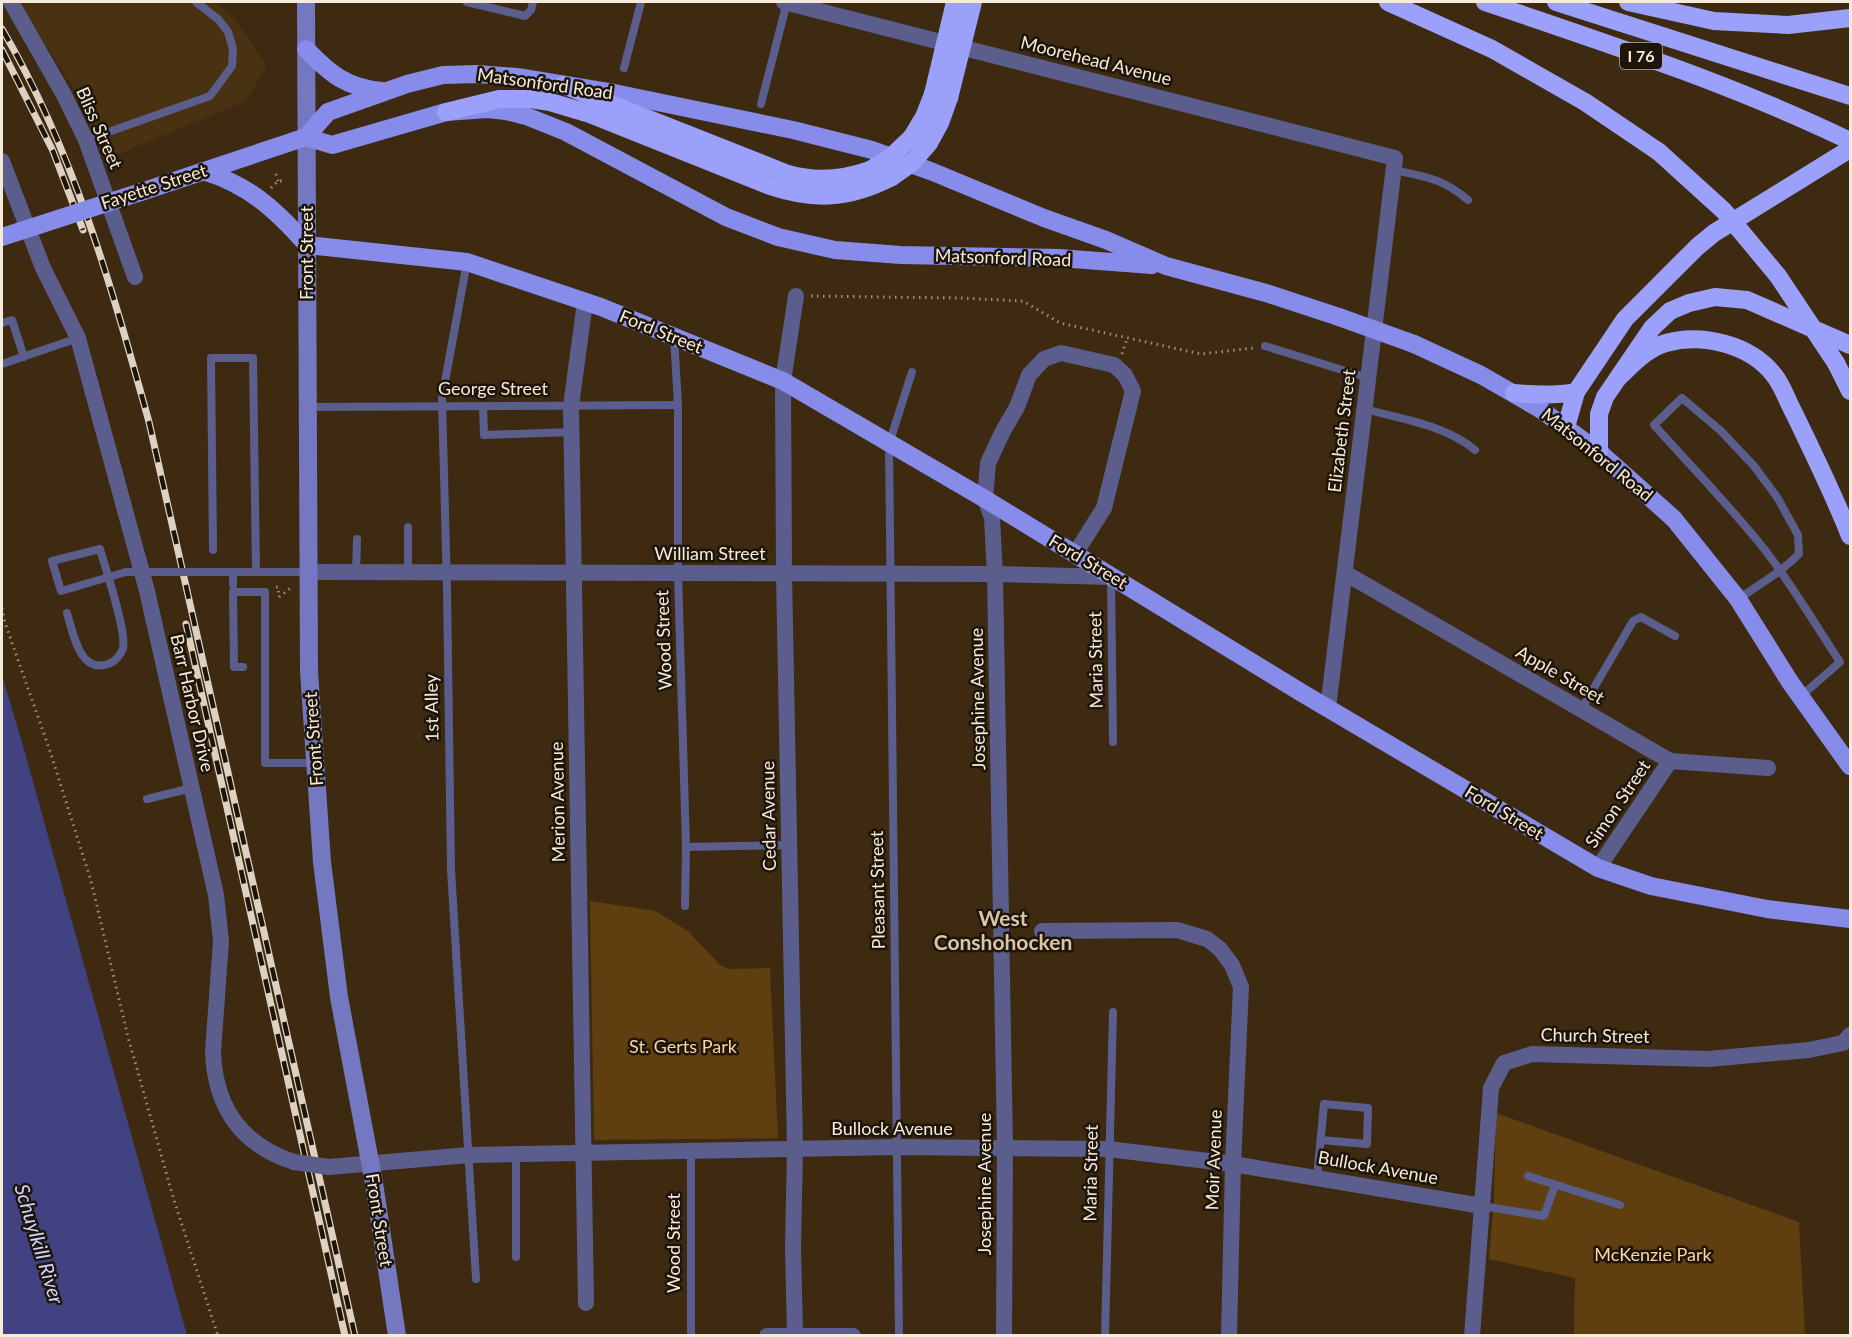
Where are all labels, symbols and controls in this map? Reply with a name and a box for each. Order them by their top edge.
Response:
street label: Moorehead Avenue [1019,31,1174,89]
road number: I 76 [1620,43,1662,69]
street label: Matsonford Road [476,63,614,103]
street label: Bliss Street [72,83,128,173]
street label: Fayette Street [98,158,210,213]
street label: Front Street [295,205,317,300]
street label: Matsonford Road [934,244,1072,270]
street label: Ford Street [617,304,707,358]
street label: Elizabeth Street [1323,367,1360,494]
street label: George Street [438,377,548,399]
street label: Matsonford Road [1538,403,1658,506]
street label: Ford Street [1045,529,1132,593]
street label: William Street [654,542,766,564]
street label: Wood Street [650,589,676,690]
street label: Maria Street [1083,611,1107,709]
street label: Josephine Avenue [965,628,989,770]
street label: Barr Harbor Drive [166,632,220,774]
street label: Apple Street [1513,640,1609,708]
street label: 1st Alley [419,673,443,742]
street label: Front Street [299,691,327,787]
street label: Merion Avenue [545,742,569,863]
street label: Simon Street [1580,755,1655,851]
street label: Cedar Avenue [756,761,780,871]
street label: Ford Street [1461,780,1548,844]
street label: Pleasant Street [865,830,889,949]
district label: West Conshohocken [934,905,1072,954]
street label: Church Street [1540,1023,1650,1047]
park label: St. Gerts Park [629,1035,738,1057]
street label: Moir Avenue [1200,1109,1226,1211]
street label: Josephine Avenue [973,1113,995,1255]
street label: Bullock Avenue [831,1117,953,1139]
street label: Maria Street [1078,1124,1102,1222]
street label: Bullock Avenue [1316,1146,1440,1188]
street label: Front Street [362,1172,398,1269]
water label: Schuylkill River [10,1181,70,1308]
street label: Wood Street [662,1192,684,1293]
park label: McKenzie Park [1594,1243,1713,1265]

